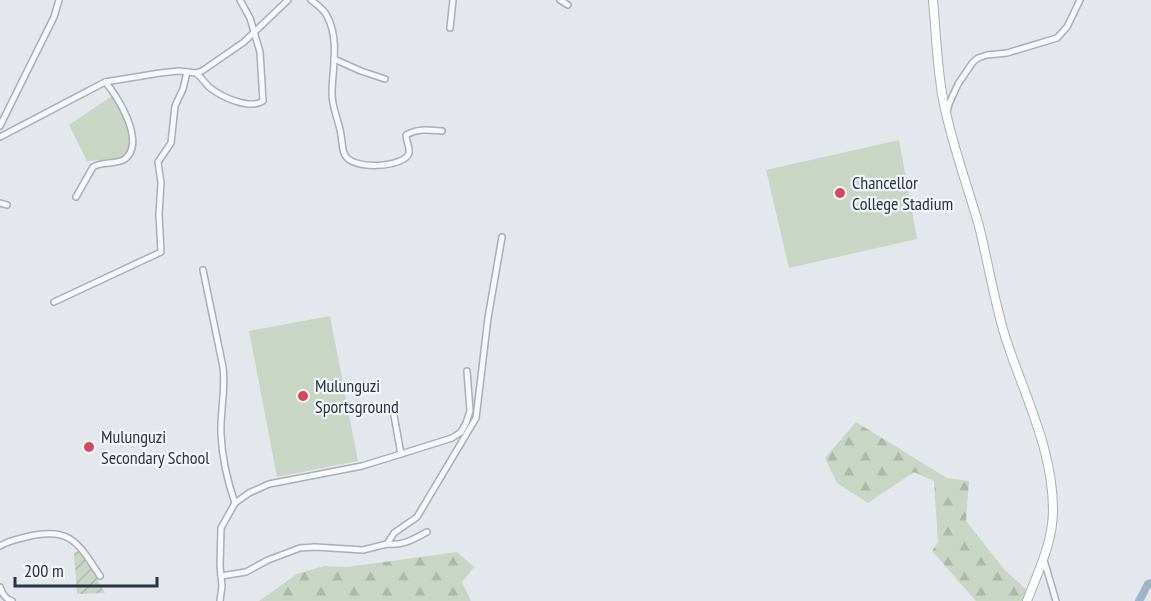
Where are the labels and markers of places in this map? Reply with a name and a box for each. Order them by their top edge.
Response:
place label: Chancellor College Stadium [852,171,953,215]
marker: Chancellor College Stadium [833,186,847,200]
place label: Mulunguzi Sportsground [315,374,399,418]
marker: Mulunguzi Sportsground [296,389,310,403]
place label: Mulunguzi Secondary School [101,425,210,469]
marker: Mulunguzi Secondary School [82,440,96,454]

